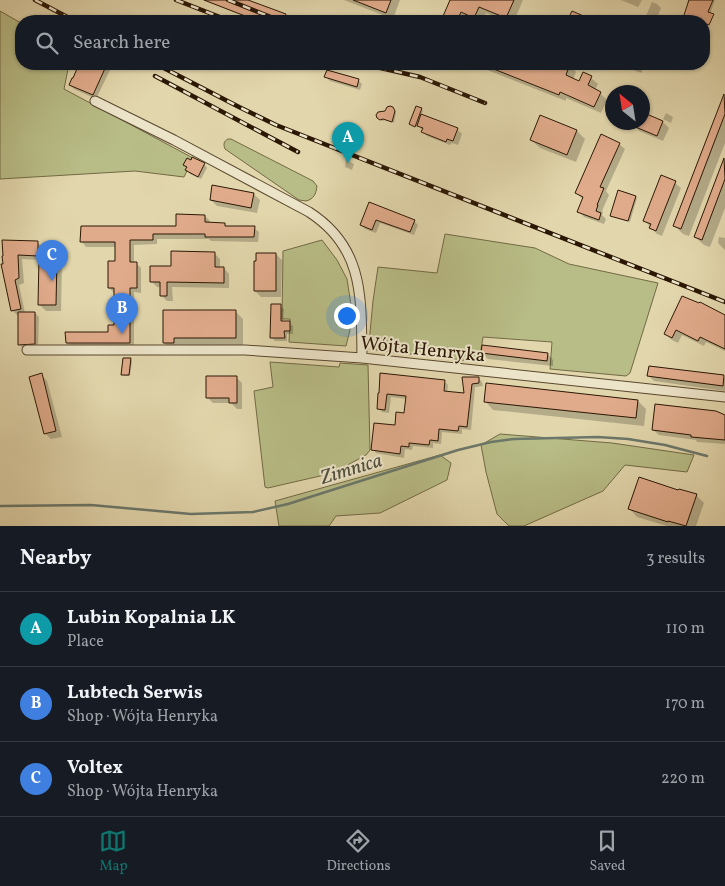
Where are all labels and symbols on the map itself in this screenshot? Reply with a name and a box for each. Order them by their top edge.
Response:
north arrow [605,85,650,130]
pin: A [332,122,364,163]
pin: C [36,240,68,281]
pin: B [106,293,138,334]
your location [334,303,360,329]
street label: Wójta Henryka [359,330,487,369]
water label: Zimnica [316,447,386,493]

